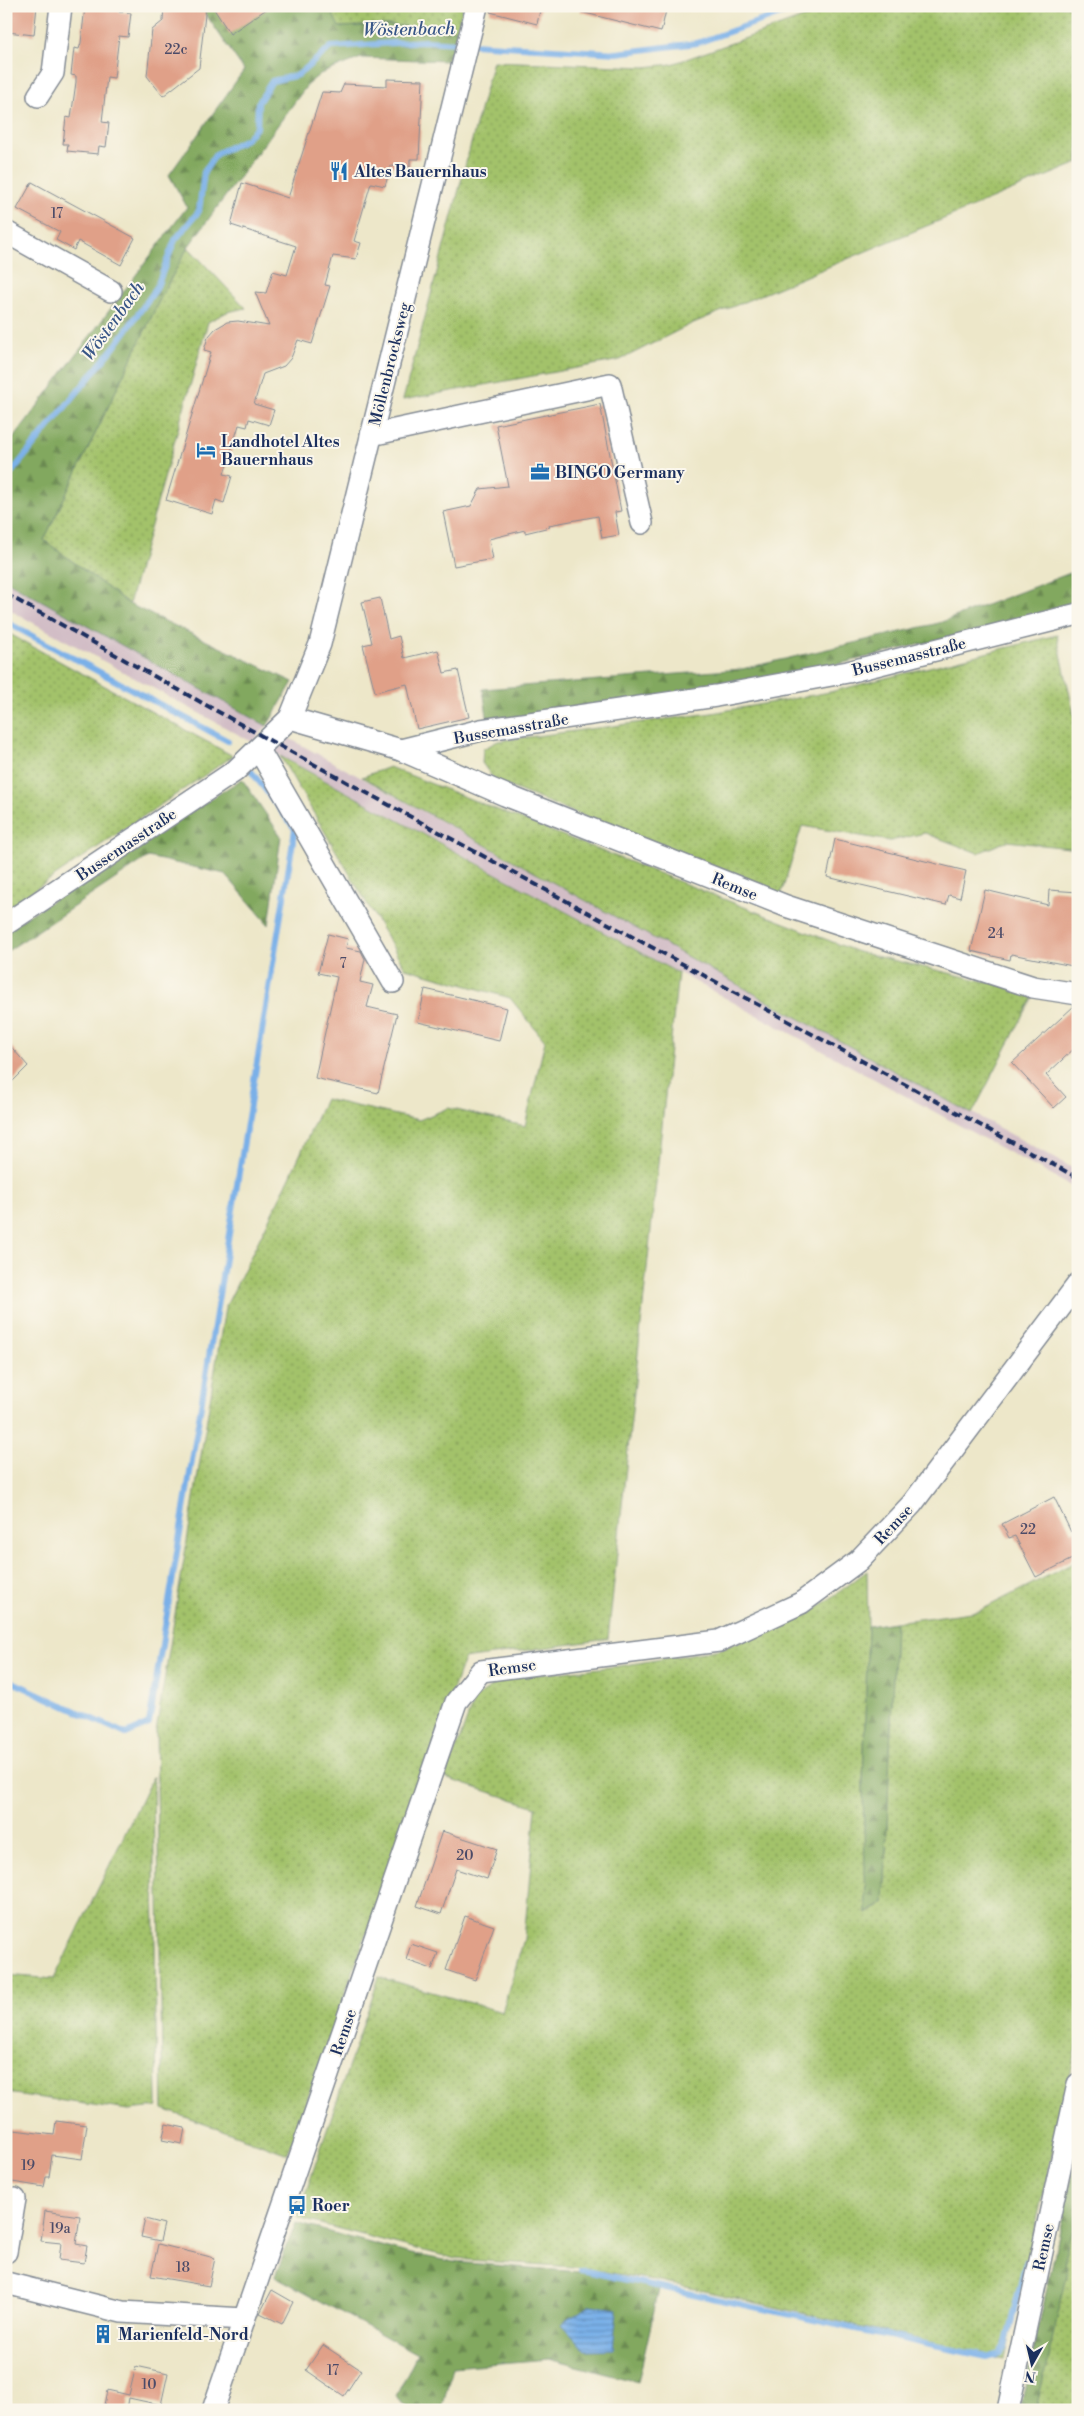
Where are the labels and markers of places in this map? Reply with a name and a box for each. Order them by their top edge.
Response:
restaurant icon: Altes Bauernhaus [328,160,350,182]
place label: Altes Bauernhaus [353,162,487,182]
place label: Landhotel Altes Bauernhaus [221,432,340,470]
hotel icon: Landhotel Altes Bauernhaus [195,439,217,461]
office icon: BINGO Germany [529,461,551,483]
place label: BINGO Germany [555,463,686,483]
bus stop icon: Roer [286,2194,308,2216]
place label: Roer [312,2196,350,2216]
building icon: Marienfeld-Nord [92,2323,114,2345]
place label: Marienfeld-Nord [118,2325,249,2345]

